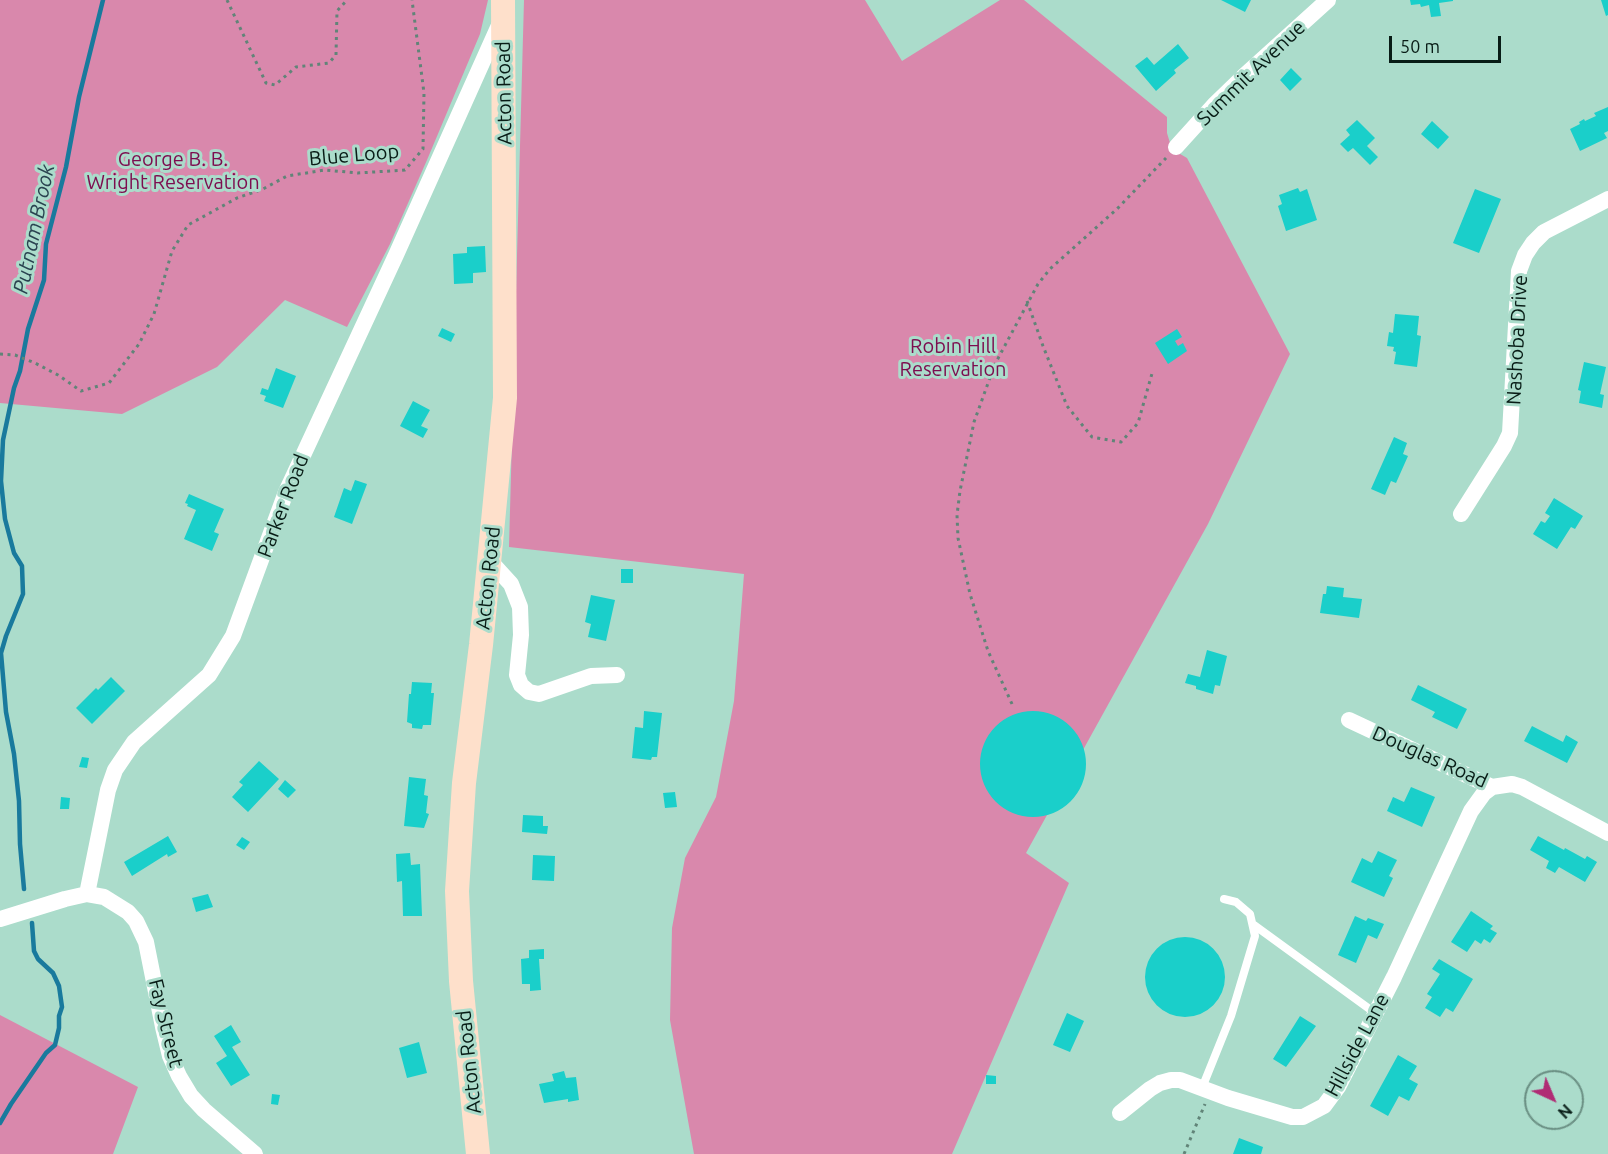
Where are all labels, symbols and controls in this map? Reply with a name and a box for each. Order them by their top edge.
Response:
street label: Summit Avenue [1192,15,1310,131]
scale bar [1392,24,1504,62]
text: 50 m [1400,36,1440,56]
street label: Acton Road [491,41,517,145]
street label: Blue Loop [308,139,400,171]
park label: George B. B. Wright Reservation [86,147,260,194]
water label: Putnam Brook [8,162,60,296]
street label: Nashoba Drive [1502,274,1532,406]
park label: Robin Hill Reservation [899,334,1007,381]
street label: Parker Road [252,451,314,561]
street label: Acton Road [471,525,505,631]
street label: Douglas Road [1369,721,1491,793]
street label: Fay Street [143,976,189,1070]
street label: Hillside Lane [1320,989,1394,1101]
street label: Acton Road [452,1009,486,1115]
north arrow [1524,1070,1584,1130]
text: N [1555,1101,1576,1122]

